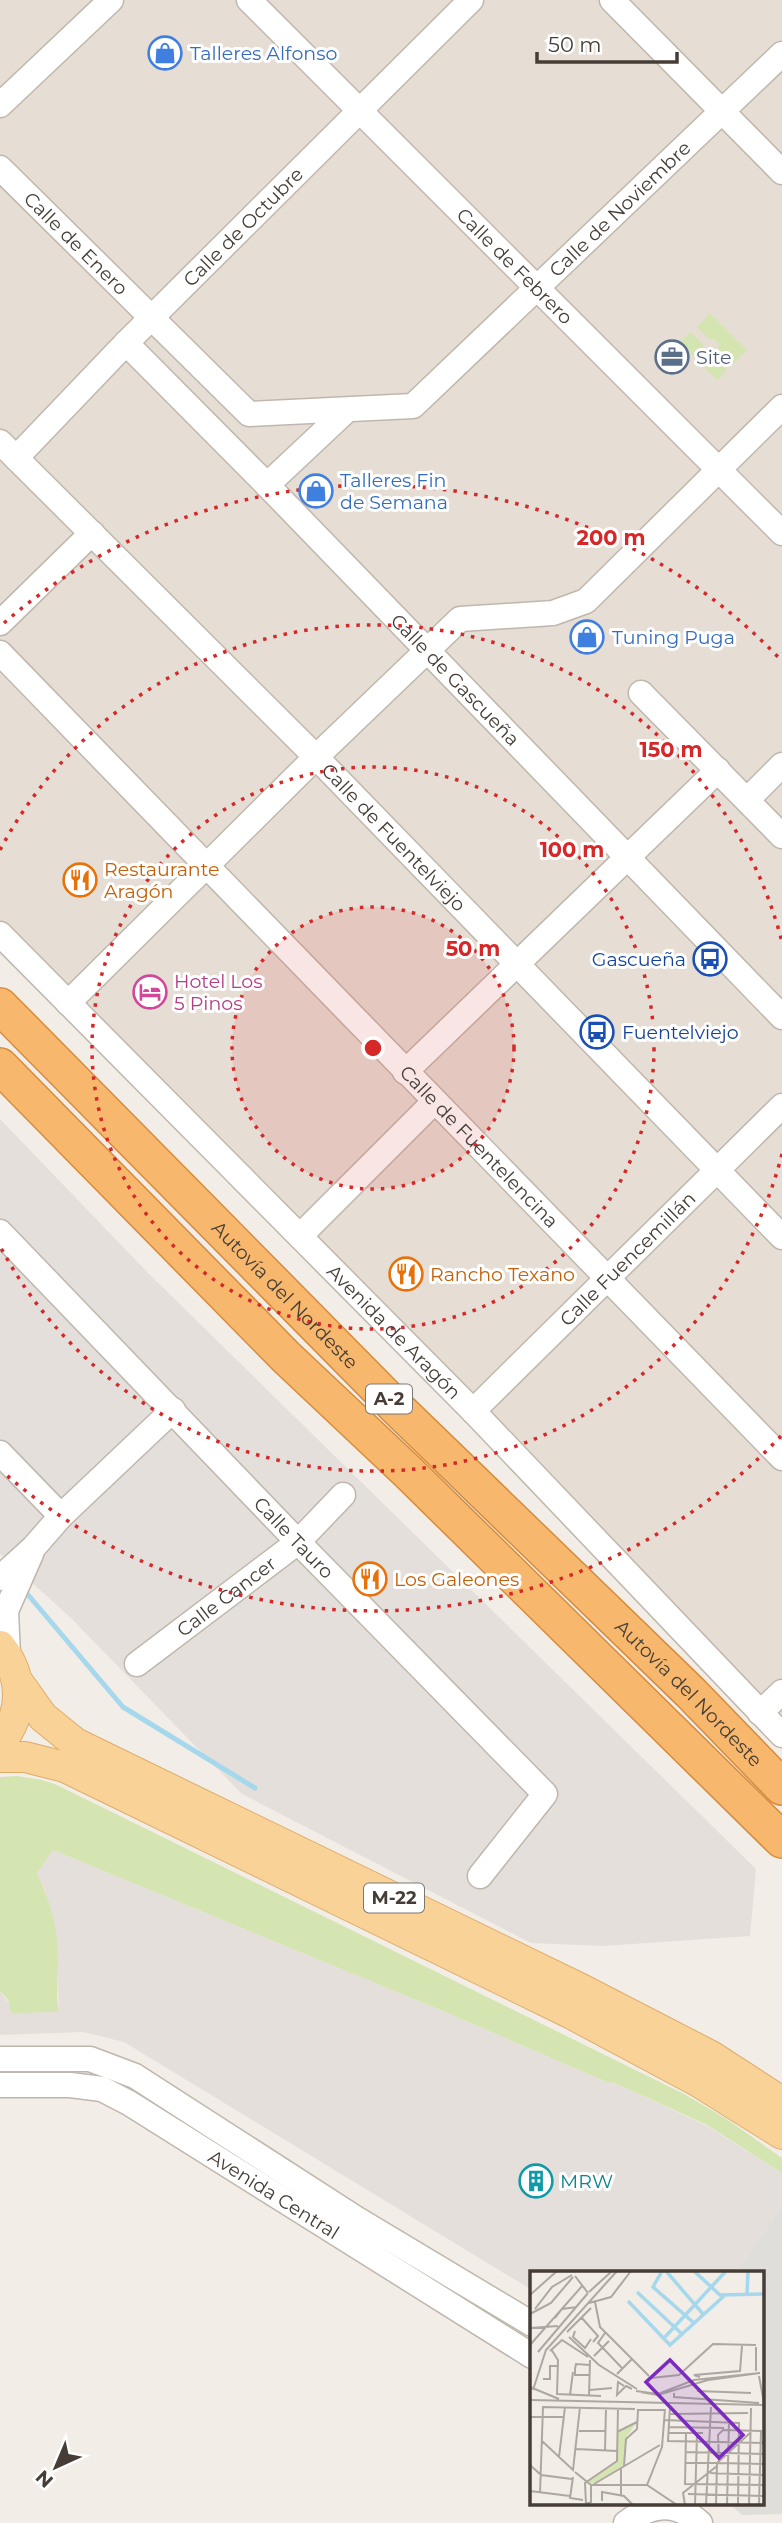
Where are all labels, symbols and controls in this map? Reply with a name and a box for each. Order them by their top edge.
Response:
scale bar [537,21,677,65]
text: 50 m [548,32,602,57]
shop icon: Talleres Alfonso [146,34,184,72]
place label: Talleres Alfonso [190,42,337,65]
street label: Calle de Noviembre [545,136,696,282]
street label: Calle de Octubre [179,163,308,292]
street label: Calle de Enero [19,187,133,300]
street label: Calle de Febrero [452,203,577,329]
office icon: Site [653,338,691,376]
place label: Site [696,346,731,369]
place label: Talleres Fin de Semana [340,469,448,514]
shop icon: Talleres Fin de Semana [297,472,335,510]
text: 200 m [577,525,645,550]
street label: Calle de Gascueña [386,609,524,751]
shop icon: Tuning Puga [568,618,606,656]
place label: Tuning Puga [612,626,735,649]
text: 150 m [640,737,702,762]
street label: Calle de Fuentelviejo [317,759,471,916]
text: 100 m [540,837,604,862]
place label: Restaurante Aragón [104,858,220,903]
restaurant icon: Restaurante Aragón [61,861,99,899]
text: 50 m [446,936,500,961]
bus stop icon: Gascueña [691,940,729,978]
place label: Gascueña [592,948,686,971]
place label: Hotel Los 5 Pinos [174,970,263,1015]
hotel icon: Hotel Los 5 Pinos [131,973,169,1011]
bus stop icon: Fuentelviejo [578,1013,616,1051]
place label: Fuentelviejo [622,1021,739,1044]
centre of rings [361,1036,385,1060]
street label: Calle de Fuentelencina [395,1061,563,1233]
street label: Calle Fuencemillán [555,1187,701,1331]
street label: Autovía del Nordeste [207,1216,363,1374]
restaurant icon: Rancho Texano [387,1255,425,1293]
street label: Avenida de Aragón [322,1260,466,1404]
place label: Rancho Texano [430,1263,575,1286]
road number: A-2 [366,1384,412,1414]
street label: Calle Tauro [249,1492,338,1584]
street label: Calle Cancer [172,1552,281,1642]
restaurant icon: Los Galeones [351,1560,389,1598]
place label: Los Galeones [394,1568,519,1591]
street label: Autovía del Nordeste [610,1615,767,1772]
road number: M-22 [364,1884,424,1912]
street label: Avenida Central [204,2145,343,2244]
building icon: MRW [517,2162,555,2200]
place label: MRW [560,2170,613,2193]
inset map [530,2271,764,2506]
north arrow [21,2432,91,2502]
text: N [31,2465,58,2492]

